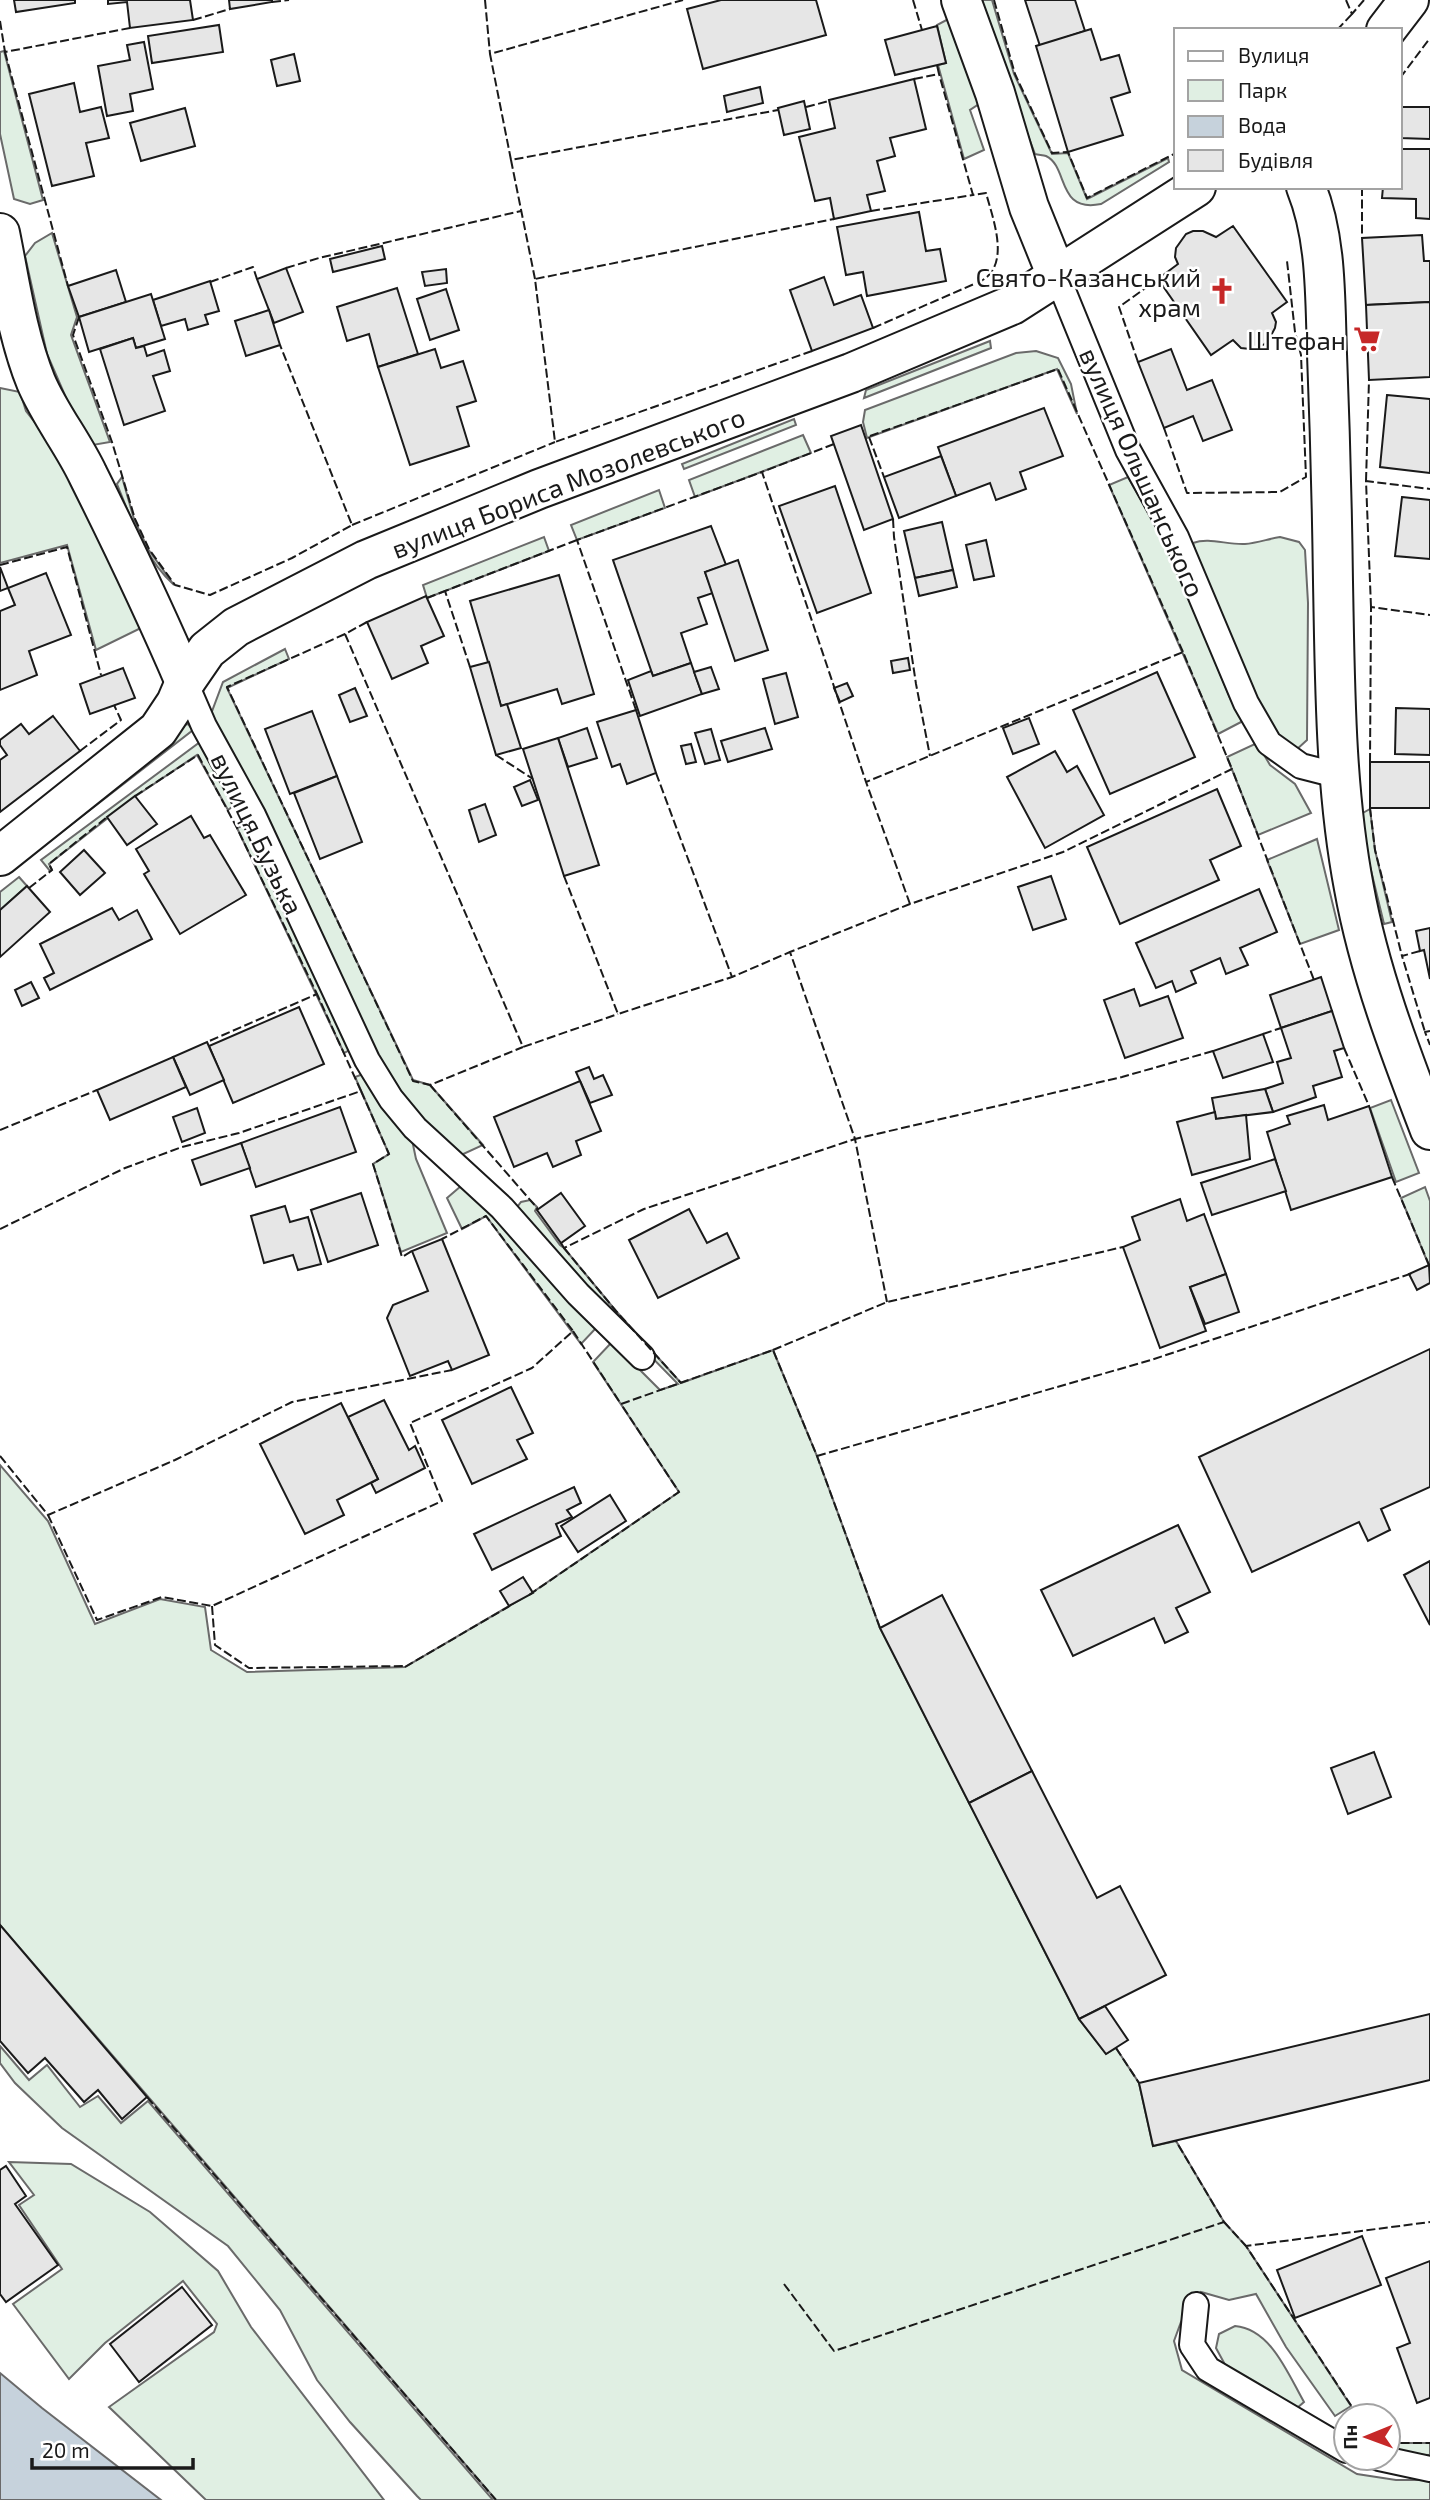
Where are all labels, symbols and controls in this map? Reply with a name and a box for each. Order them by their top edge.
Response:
legend [1174,28,1402,189]
text: Вулиця [1238,42,1309,68]
text: Парк [1238,77,1287,102]
text: Вода [1238,112,1287,137]
text: Будівля [1238,147,1313,173]
place label: Свято-Казанський храм [976,261,1201,322]
church icon: Свято-Казанський храм [1207,276,1237,306]
place label: Штефан [1247,324,1346,355]
supermarket icon: Штефан [1352,324,1382,354]
street label: вулиця Ольшанського [1073,343,1212,602]
street label: вулиця Бориса Мозолевського [387,400,749,565]
street label: вулиця Бузька [205,747,311,919]
north arrow [1332,2402,1402,2472]
text: Пн [1338,2425,1361,2450]
scale bar [32,2426,192,2470]
text: 20 m [42,2437,90,2462]

